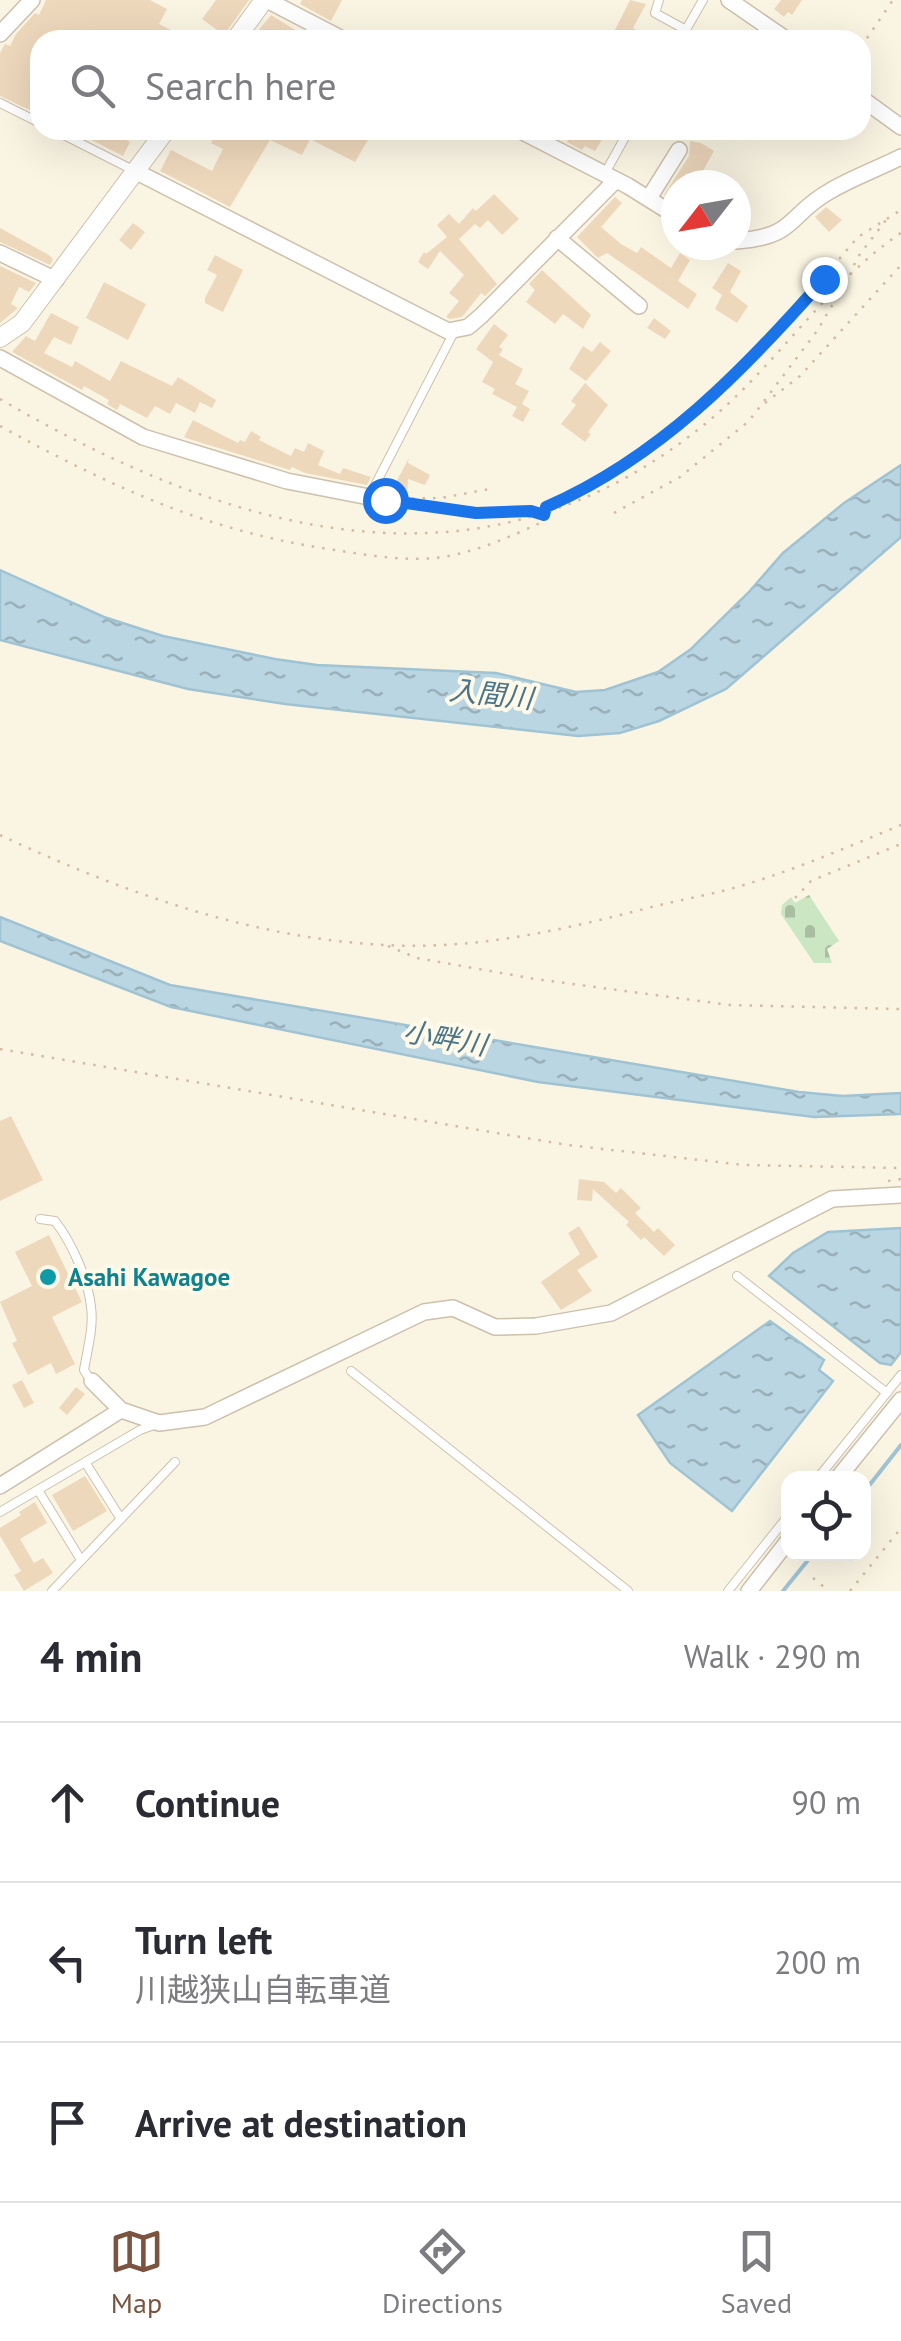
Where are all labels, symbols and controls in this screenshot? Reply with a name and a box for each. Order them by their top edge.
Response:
search box [30,30,871,140]
icon: search [65,58,120,113]
text: Search here [145,61,337,110]
north arrow [661,170,751,260]
route end [802,257,848,303]
route start [363,478,409,524]
water label: 入間川 [447,671,538,717]
water label: 小畔川 [401,1012,493,1064]
place label: Asahi Kawagoe [68,1261,230,1293]
marker: Asahi Kawagoe [37,1266,59,1288]
map controls [781,1471,871,1561]
button: locate [781,1471,871,1561]
text: 4 min [40,1629,142,1684]
text: Walk · 290 m [684,1635,861,1677]
icon: ahead [40,1775,95,1830]
text: Continue [135,1778,280,1827]
text: 90 m [792,1781,861,1823]
text: Turn left [135,1915,272,1964]
icon: left [40,1935,95,1990]
text: 200 m [774,1941,861,1983]
text: 川越狭山自転車道 [135,1968,391,2010]
icon: arrive [40,2095,95,2150]
text: Arrive at destination [135,2098,467,2147]
tab: Map [109,2224,164,2321]
tab: Directions [382,2224,503,2321]
tab: Saved [721,2224,792,2321]

